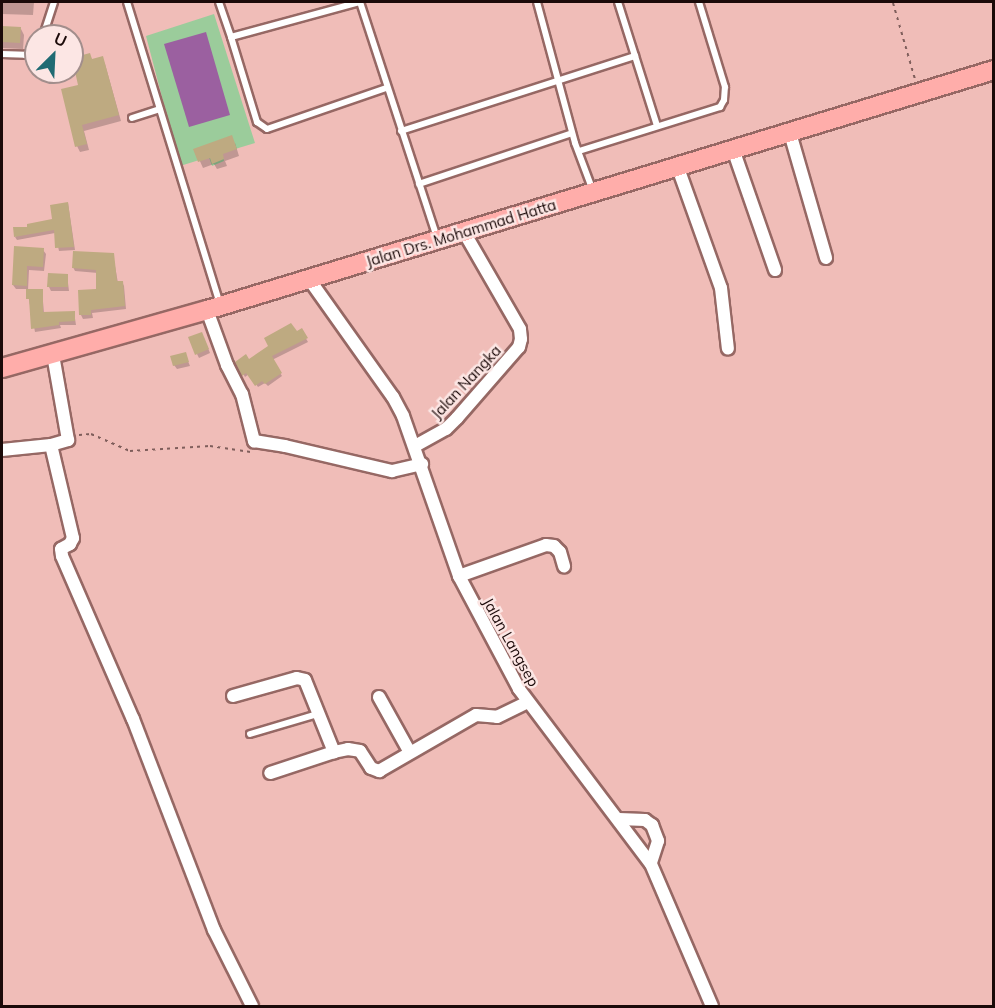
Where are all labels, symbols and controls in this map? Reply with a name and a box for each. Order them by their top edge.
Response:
north arrow [24,24,84,84]
text: U [51,28,70,51]
street label: Jalan Drs. Mohammad Hatta [364,195,558,271]
street label: Jalan Nangka [427,342,505,422]
street label: Jalan Langsep [479,594,543,690]

